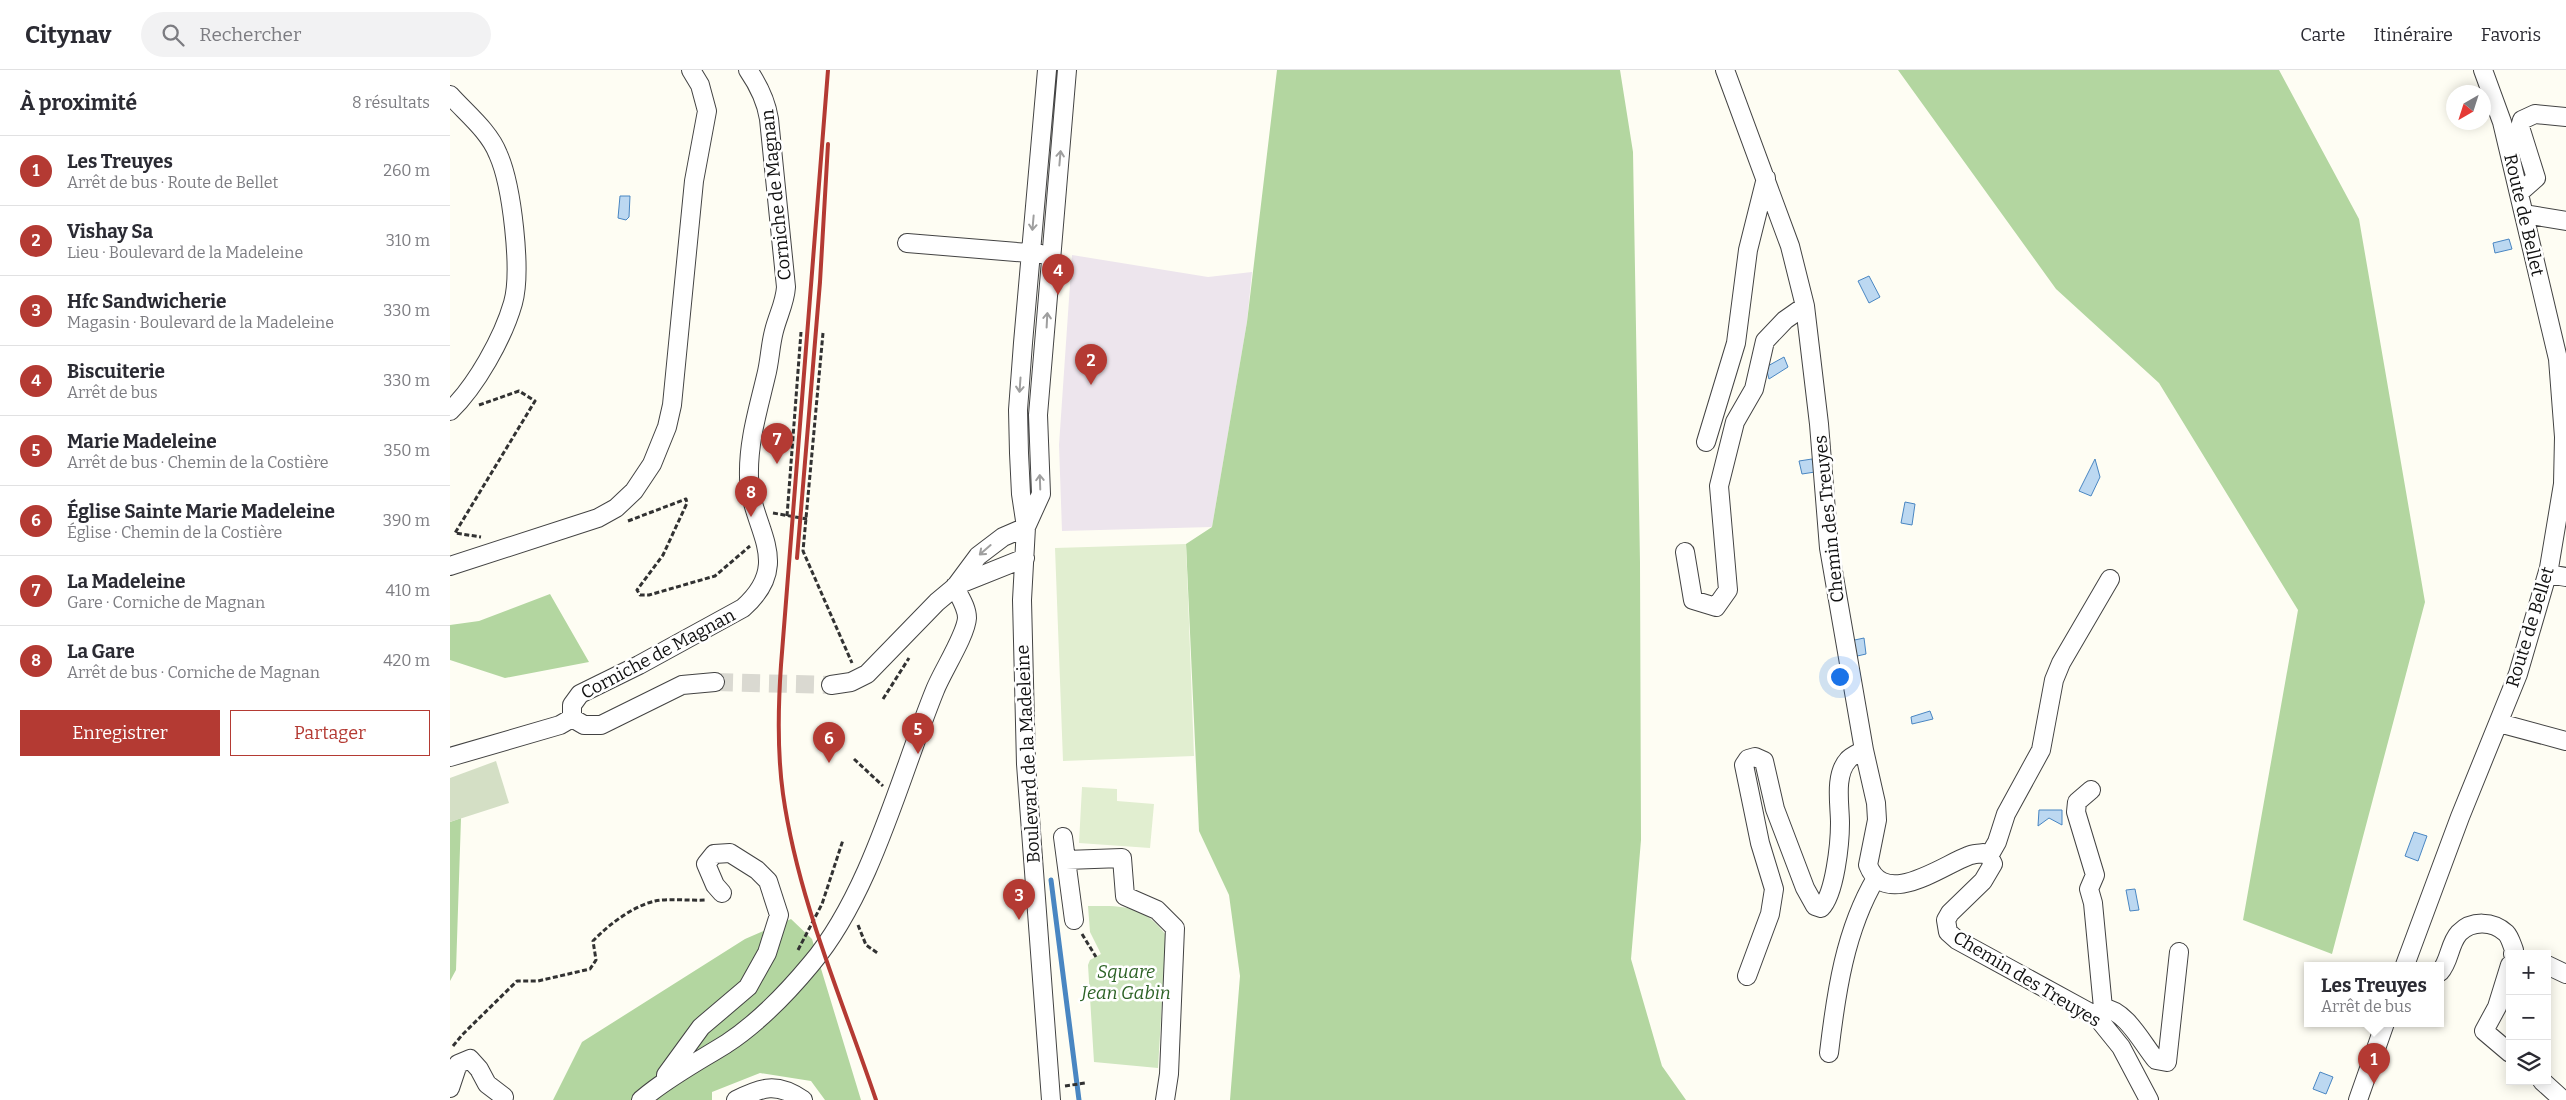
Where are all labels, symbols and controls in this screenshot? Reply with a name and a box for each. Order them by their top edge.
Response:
search box [141,12,491,57]
text: Citynav [25,21,111,49]
icon: search [159,21,187,49]
text: Rechercher [199,23,301,46]
text: Carte [2300,24,2345,46]
text: Itinéraire [2373,24,2453,46]
text: Favoris [2481,24,2541,46]
north arrow [2446,85,2491,130]
text: À proximité [20,90,137,116]
text: 8 résultats [352,93,430,112]
street label: Corniche de Magnan [756,108,796,282]
text: Les Treuyes [67,150,173,173]
one-way arrow [1055,150,1064,166]
street label: Route de Bellet [2499,152,2549,279]
text: 1 [33,161,39,180]
text: 260 m [383,161,430,180]
text: Arrêt de bus · Route de Bellet [67,173,278,192]
one-way arrow [1029,215,1038,231]
text: Vishay Sa [67,220,153,243]
text: 2 [31,231,41,250]
text: 310 m [386,231,430,250]
text: Lieu · Boulevard de la Madeleine [67,243,303,262]
pin: 4 [1042,254,1074,295]
text: Hfc Sandwicherie [67,290,226,313]
text: 3 [31,301,41,320]
text: 330 m [383,301,430,320]
one-way arrow [1043,312,1052,328]
text: Magasin · Boulevard de la Madeleine [67,313,334,332]
pin: 2 [1075,344,1107,385]
text: Biscuiterie [67,360,165,383]
text: 4 [31,371,41,390]
text: 330 m [383,371,430,390]
one-way arrow [1016,377,1025,393]
text: Arrêt de bus [67,383,158,402]
pin: 7 [761,423,793,464]
text: Marie Madeleine [67,430,217,453]
street label: Chemin des Treuyes [1809,434,1849,604]
text: 5 [32,441,40,460]
text: 350 m [384,441,430,460]
text: Arrêt de bus · Chemin de la Costière [67,453,329,472]
one-way arrow [1036,474,1045,490]
pin: 8 [735,476,767,517]
text: Église Sainte Marie Madeleine [67,500,335,523]
text: 6 [31,511,41,530]
text: 390 m [383,511,430,530]
text: Église · Chemin de la Costière [67,523,282,542]
one-way arrow [979,544,992,555]
street label: Route de Bellet [2501,564,2559,690]
text: La Madeleine [67,570,185,593]
text: 7 [32,581,40,600]
text: 410 m [385,581,430,600]
text: Gare · Corniche de Magnan [67,593,265,612]
street label: Corniche de Magnan [577,604,739,704]
text: La Gare [67,640,135,663]
street label: Boulevard de la Madeleine [1011,644,1045,864]
text: 8 [31,651,41,670]
text: 420 m [383,651,430,670]
text: Arrêt de bus · Corniche de Magnan [67,663,320,682]
your location [1827,664,1853,690]
button: Enregistrer [20,710,220,756]
button: Partager [230,710,430,756]
pin: 5 [902,713,934,754]
pin: 6 [813,722,845,763]
pin: 3 [1003,879,1035,920]
street label: Chemin des Treuyes [1949,926,2105,1032]
map controls [2506,950,2551,1085]
button: + [2506,950,2551,995]
park label: Square Jean Gabin [1079,961,1171,1004]
popup [2304,962,2444,1027]
text: Les Treuyes [2321,974,2427,997]
button: − [2506,995,2551,1040]
text: Arrêt de bus [2321,997,2412,1016]
button: layers [2506,1040,2551,1085]
pin: 1 [2358,1043,2390,1084]

